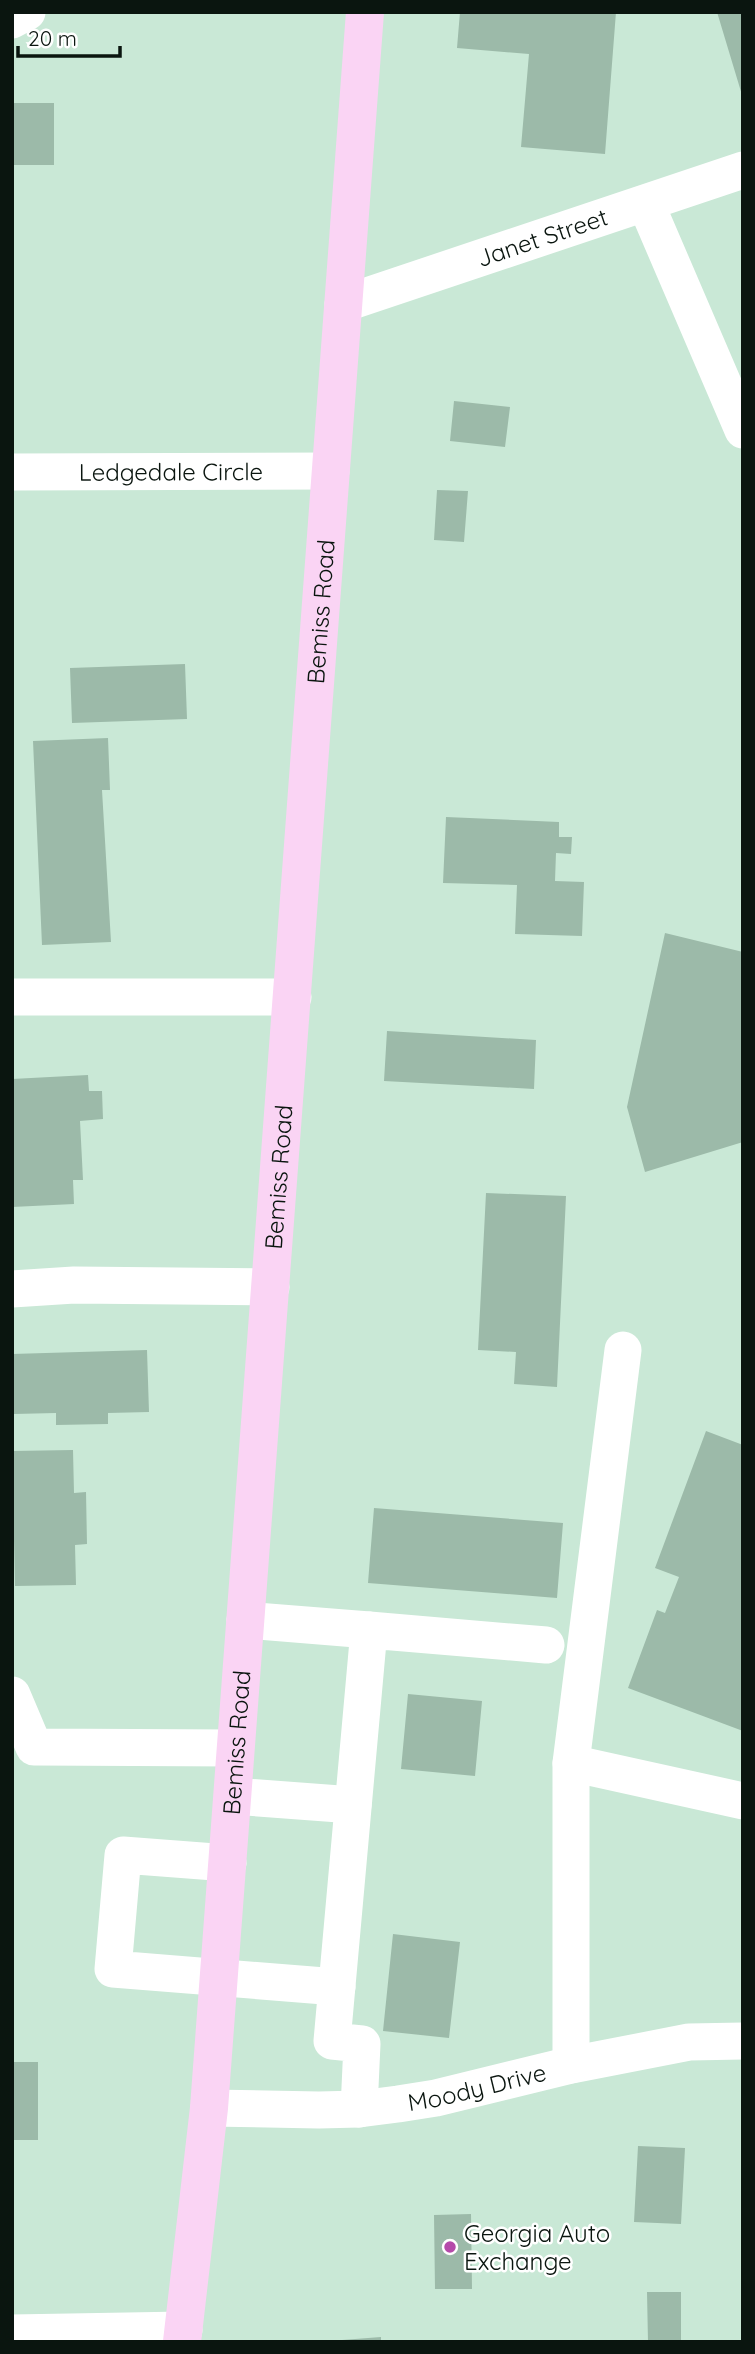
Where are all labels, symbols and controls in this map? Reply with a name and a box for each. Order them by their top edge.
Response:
scale bar [18,14,119,58]
text: 20 m [28,25,77,51]
street label: Janet Street [473,201,611,273]
street label: Ledgedale Circle [79,456,263,487]
street label: Bemiss Road [300,538,341,685]
street label: Bemiss Road [258,1104,299,1250]
street label: Bemiss Road [216,1669,257,1816]
street label: Moody Drive [405,2057,549,2117]
place label: Georgia Auto Exchange [464,2218,610,2276]
marker: Georgia Auto Exchange [442,2239,458,2255]

